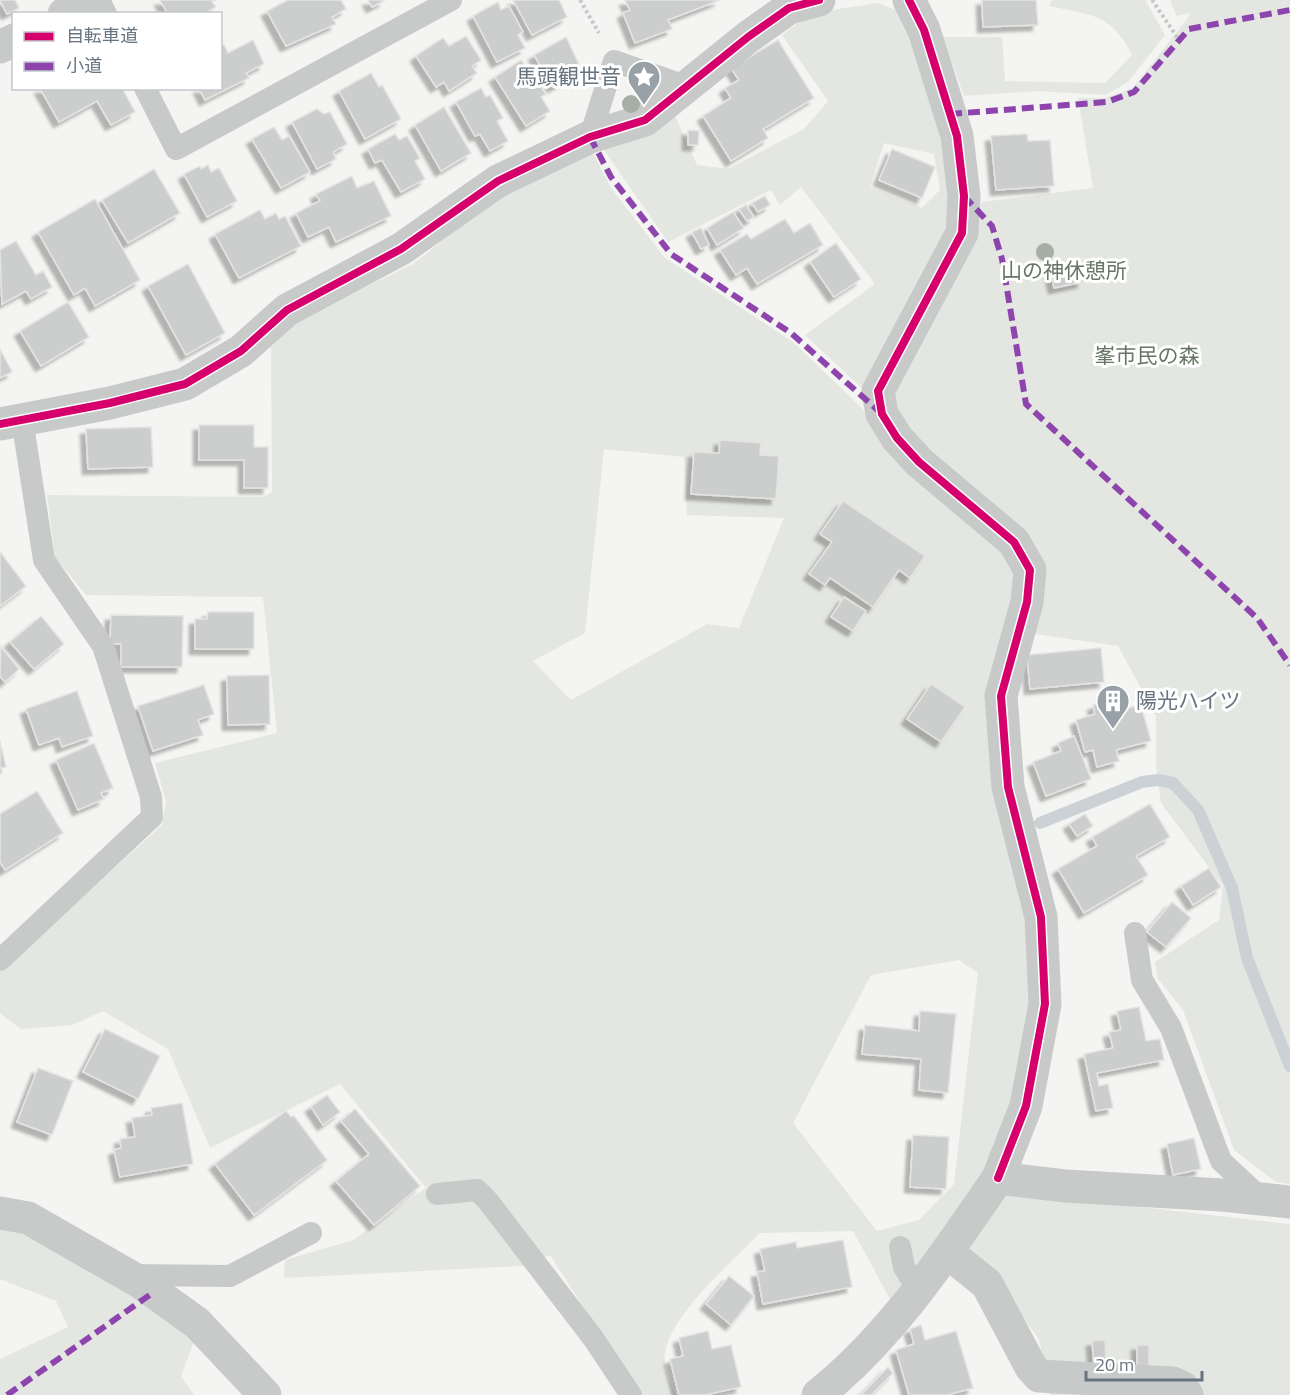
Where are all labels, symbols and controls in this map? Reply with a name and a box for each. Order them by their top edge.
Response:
legend [12,12,222,90]
text: 自転車道 [66,22,138,49]
text: 小道 [66,52,102,79]
place icon: 馬頭観世音 [626,59,662,106]
place label: 馬頭観世音 [516,60,621,92]
park label: 山の神休憩所 [1001,254,1127,286]
park label: 峯市民の森 [1095,339,1200,371]
building icon: 陽光ハイツ [1095,683,1131,730]
place label: 陽光ハイツ [1136,684,1241,716]
scale bar [1086,1344,1202,1382]
text: 20 m [1095,1351,1134,1378]

